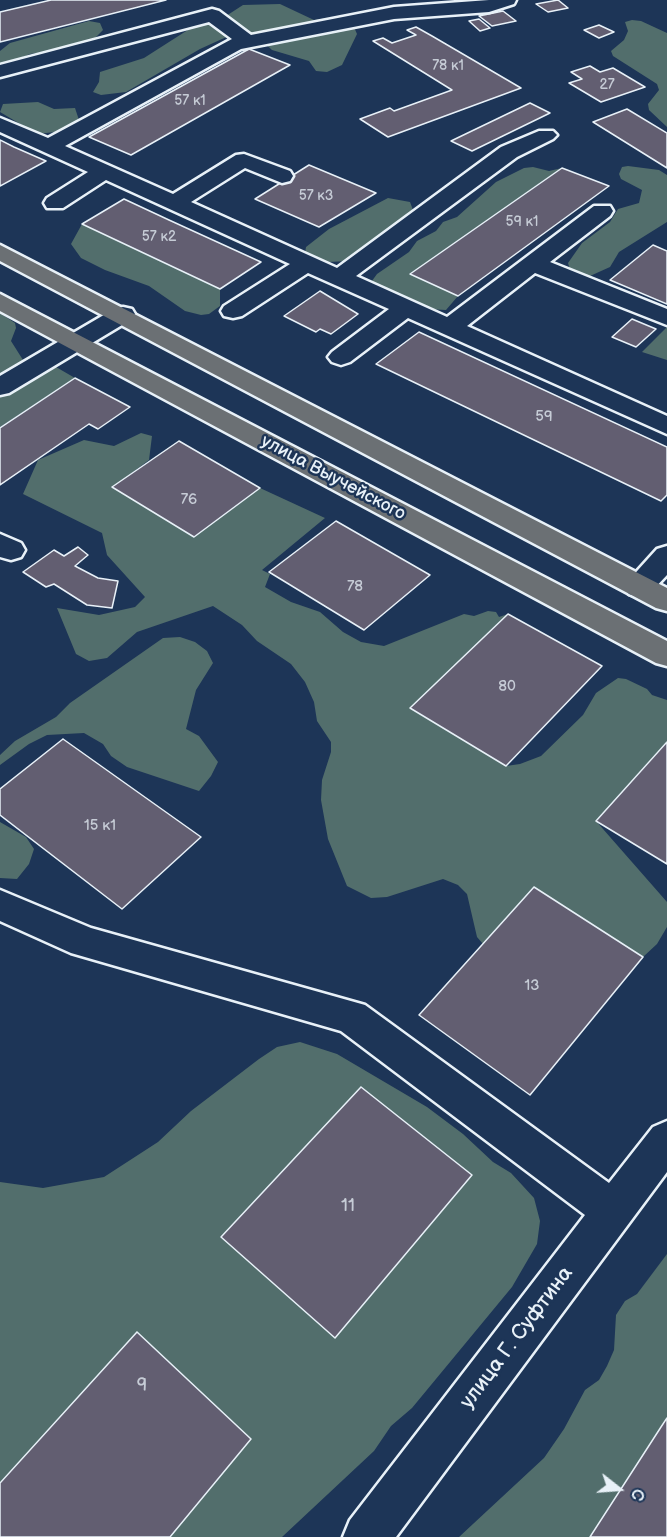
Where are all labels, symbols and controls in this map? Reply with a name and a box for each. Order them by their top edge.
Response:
house number: 78 к1 [432,58,464,74]
house number: 27 [599,77,615,93]
house number: 57 к1 [174,93,206,109]
house number: 57 к3 [299,188,333,204]
house number: 59 к1 [506,214,538,230]
house number: 57 к2 [142,229,176,245]
house number: 59 [535,408,553,426]
street label: улица Выучейского [257,431,409,525]
house number: 76 [181,491,197,509]
house number: 78 [347,578,363,596]
house number: 80 [498,678,516,696]
house number: 15 к1 [84,817,116,835]
house number: 13 [524,977,540,995]
house number: 11 [341,1195,355,1217]
street label: улица Г. Суфтина [455,1262,579,1414]
house number: 9 [137,1375,147,1397]
north arrow [589,1459,649,1519]
text: С [626,1486,647,1503]

